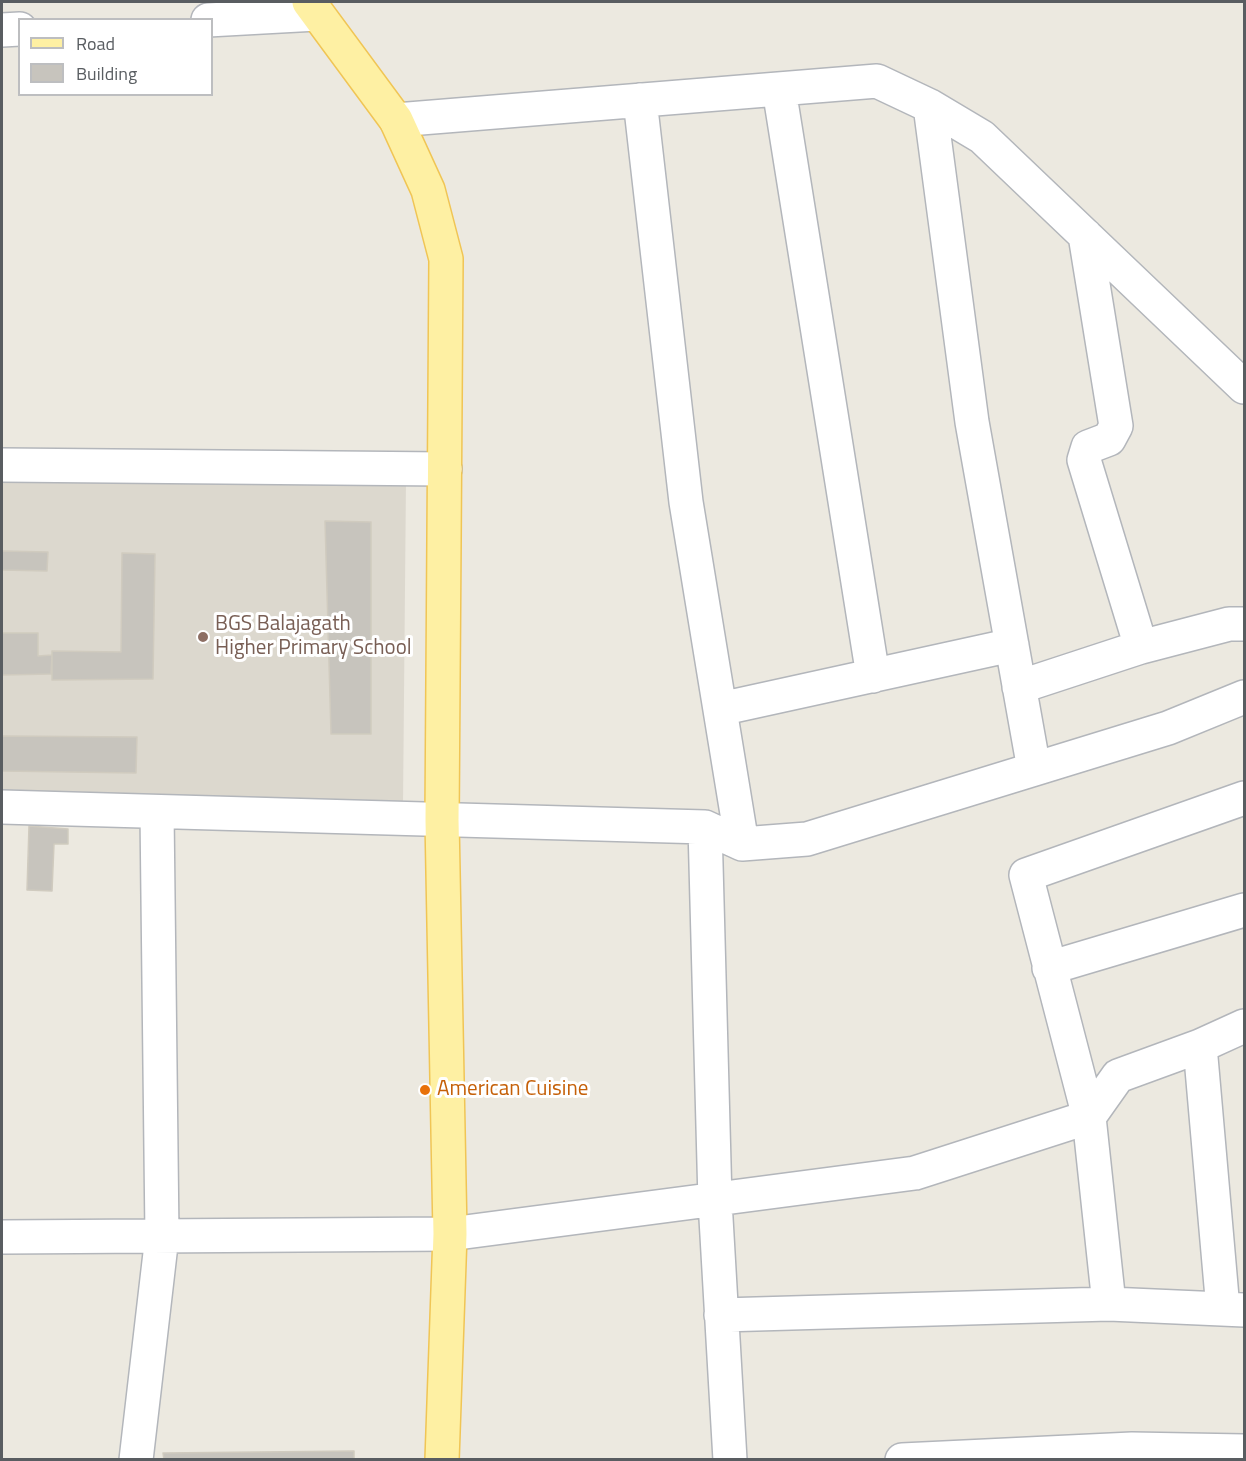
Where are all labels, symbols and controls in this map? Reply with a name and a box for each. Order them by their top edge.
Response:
legend [18,18,213,96]
text: Road [76,30,115,57]
text: Building [76,60,137,87]
place label: BGS Balajagath Higher Primary School [215,612,412,662]
marker: BGS Balajagath Higher Primary School [196,630,210,644]
place label: American Cuisine [437,1077,588,1103]
marker: American Cuisine [418,1083,432,1097]

